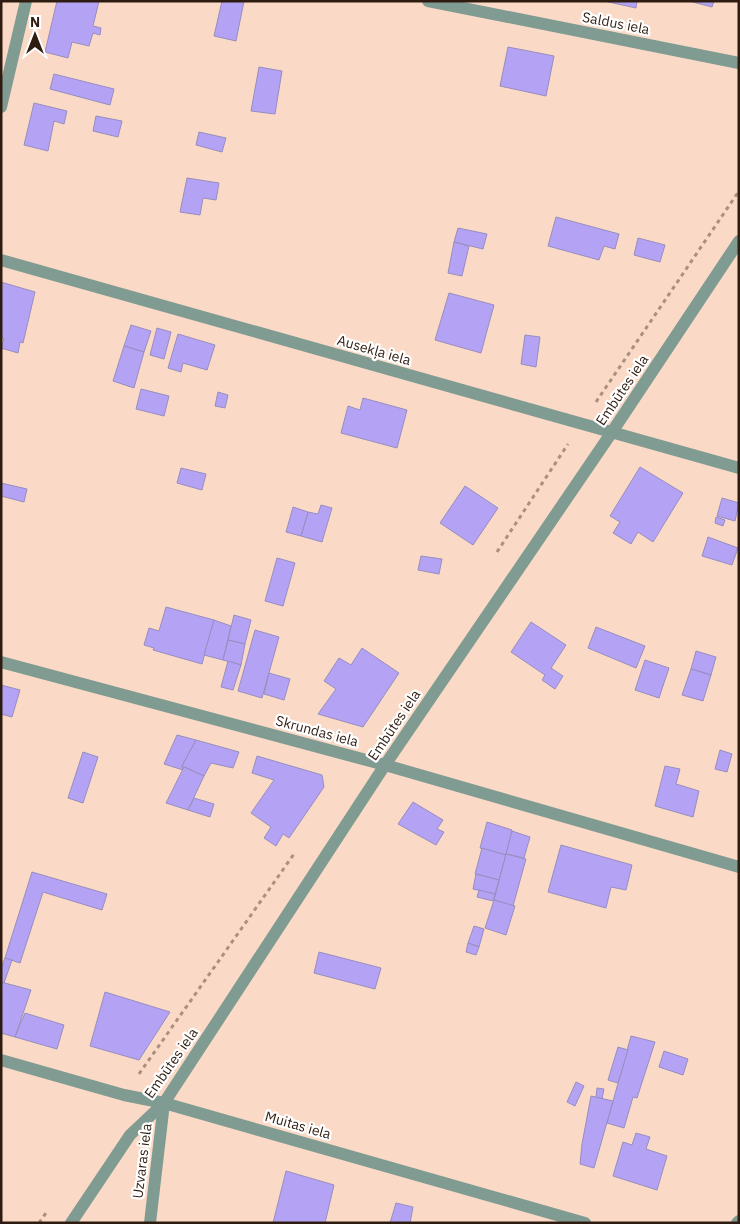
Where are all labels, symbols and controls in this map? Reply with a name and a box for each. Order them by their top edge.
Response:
street label: Saldus iela [581,8,652,38]
north arrow [10,10,60,60]
text: N [30,13,40,31]
street label: Ausekļa iela [335,331,413,369]
street label: Embūtes iela [592,351,653,429]
street label: Embūtes iela [364,686,425,764]
street label: Skrundas iela [274,711,361,751]
street label: Embūtes iela [140,1024,202,1102]
street label: Muitas iela [263,1107,334,1143]
street label: Uzvaras iela [128,1122,156,1200]

